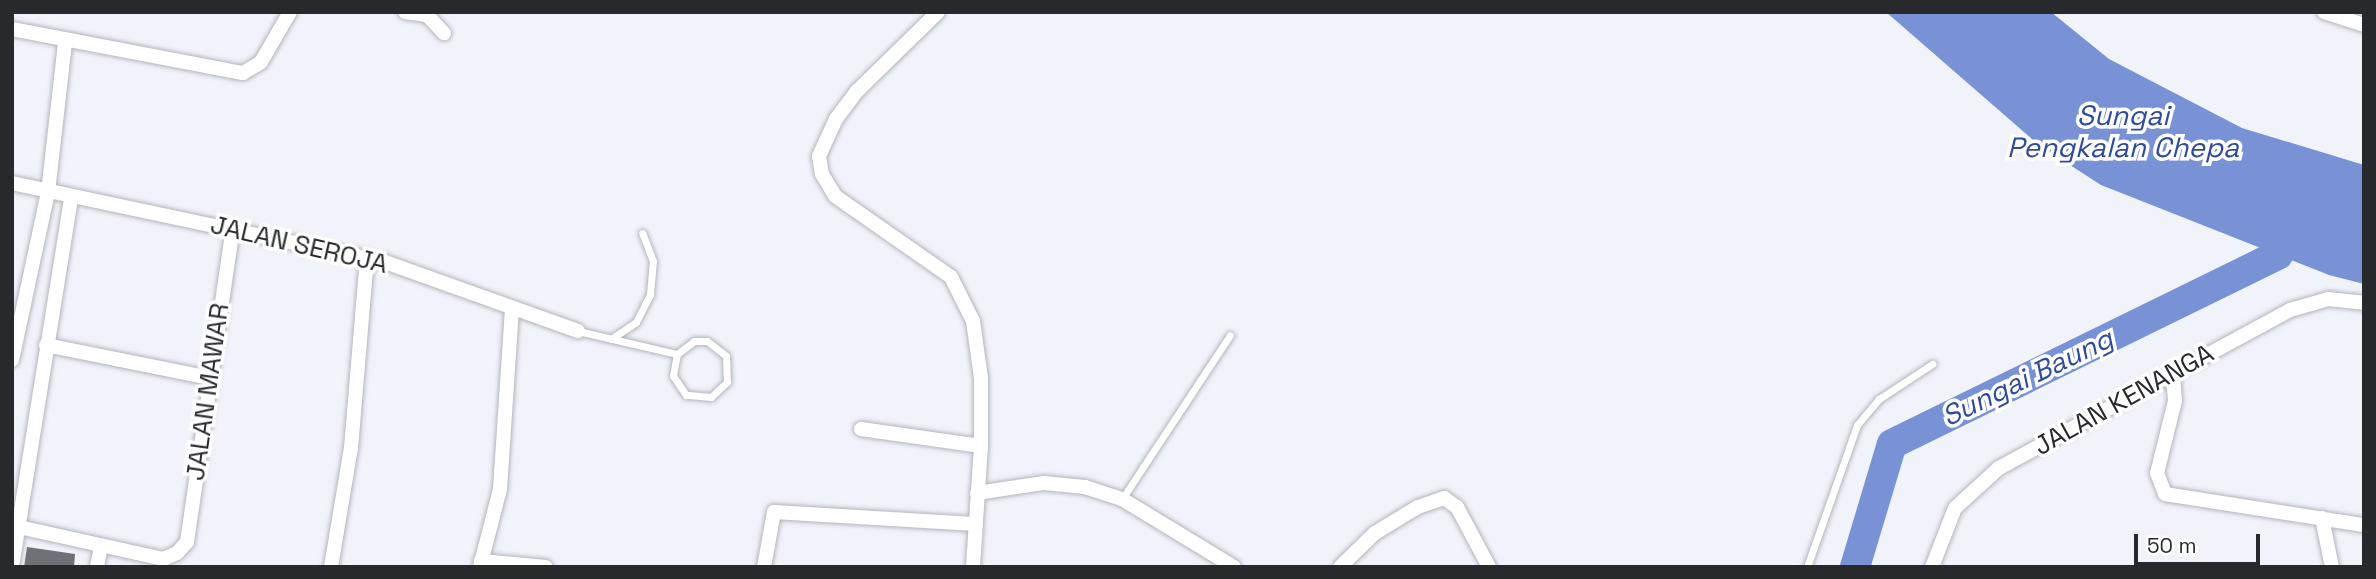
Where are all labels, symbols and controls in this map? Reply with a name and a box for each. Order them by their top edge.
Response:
water label: Sungai Pengkalan Chepa [2007,98,2239,164]
street label: JALAN SEROJA [207,209,391,281]
street label: JALAN MAWAR [180,301,236,483]
water label: Sungai Baung [1936,321,2118,433]
street label: JALAN KENANGA [2029,338,2219,462]
scale bar [2138,520,2264,564]
text: 50 m [2147,532,2197,559]

